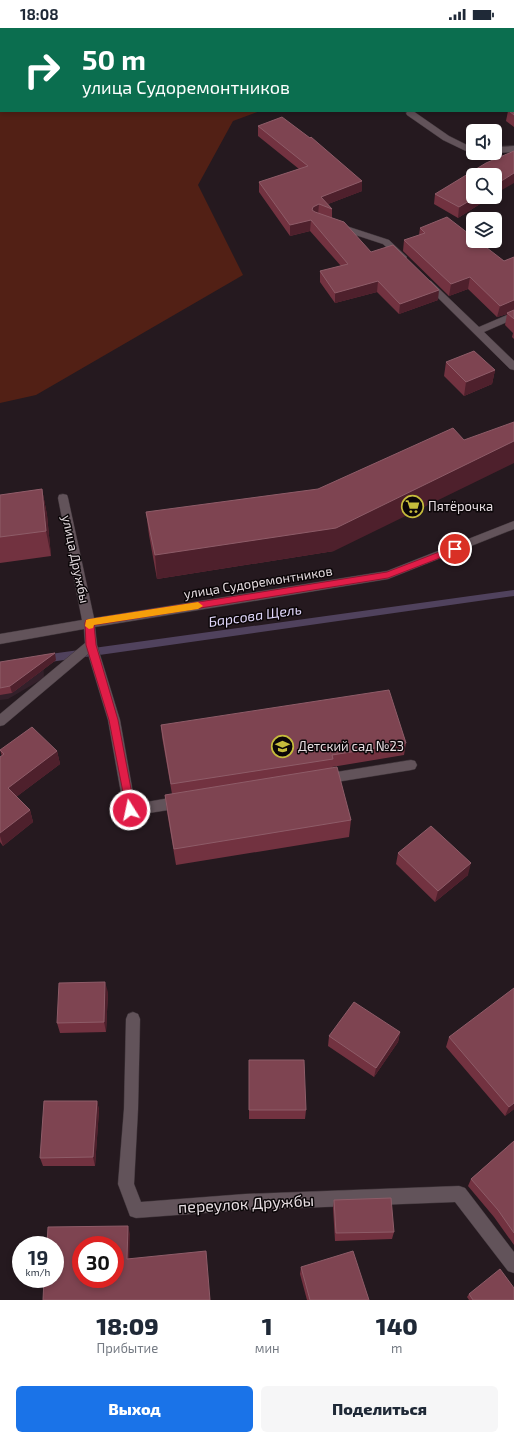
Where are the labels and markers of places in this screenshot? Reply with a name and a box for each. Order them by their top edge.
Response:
supermarket icon: Пятёрочка [399,493,425,519]
place label: Пятёрочка [428,498,493,514]
pin [438,532,472,566]
school or university icon: Детский сад №23 [269,733,295,759]
place label: Детский сад №23 [298,738,404,754]

